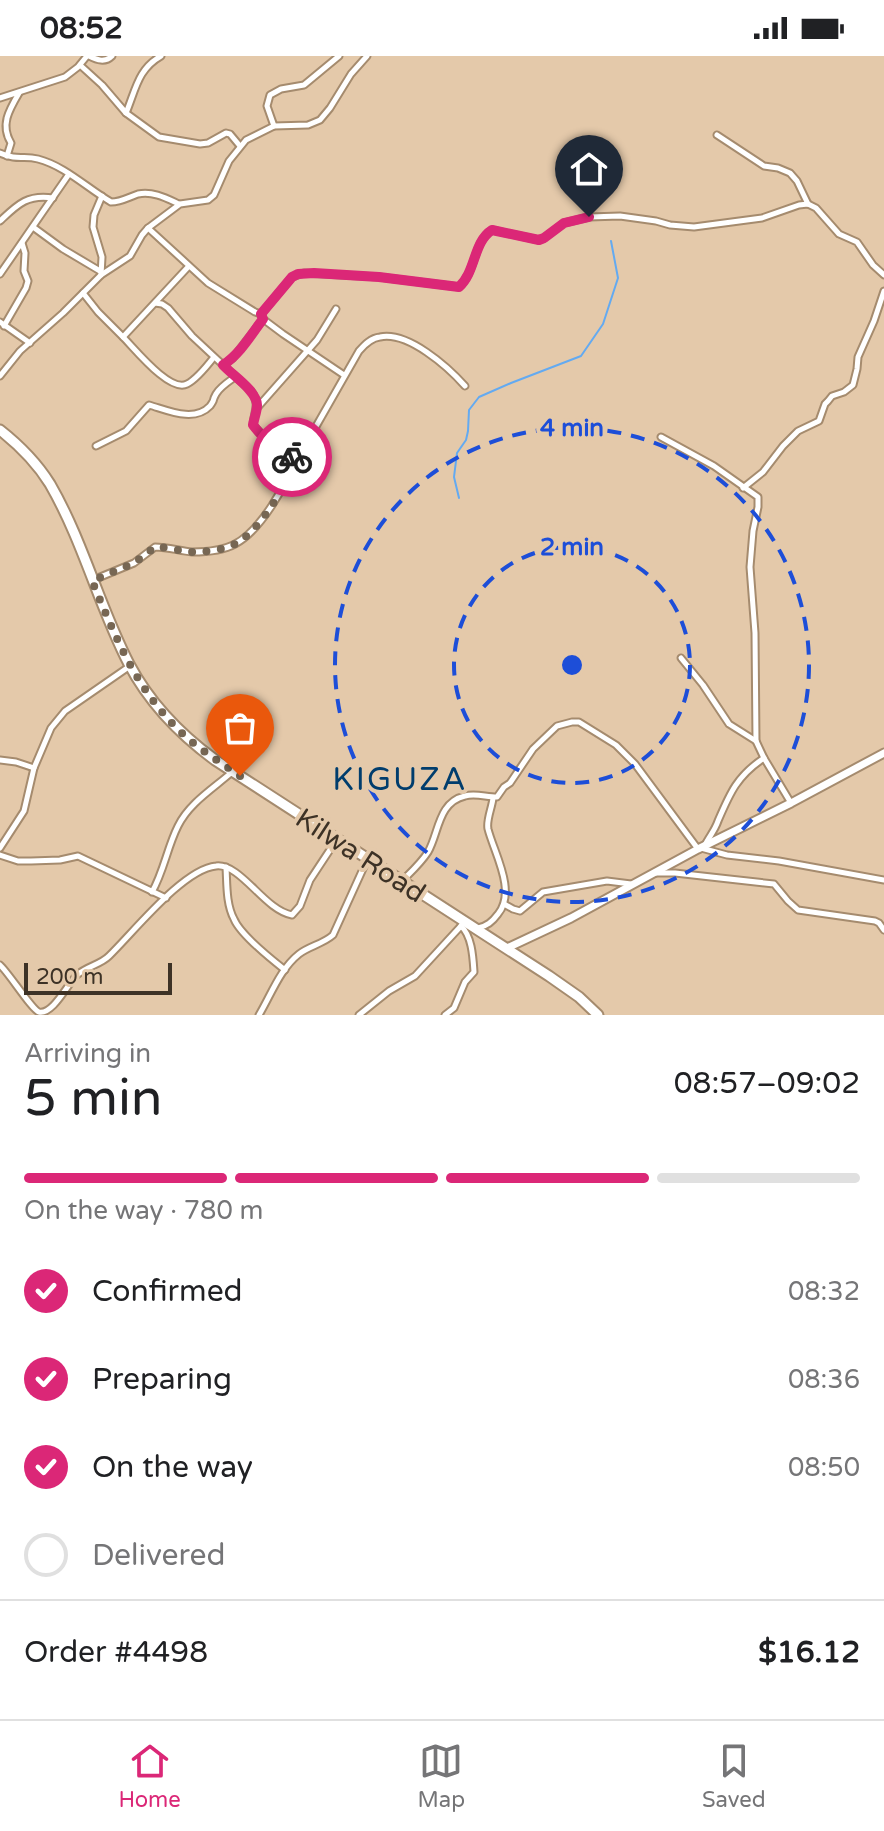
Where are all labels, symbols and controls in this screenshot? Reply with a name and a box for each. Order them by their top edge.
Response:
text: 08:52 [40,10,123,47]
pin [555,135,623,217]
icon: home [567,147,611,191]
text: 4 min [540,414,604,443]
courier [252,417,332,497]
icon: bike [270,435,314,479]
text: 2 min [540,533,604,562]
centre of rings [558,651,586,679]
pin [206,694,274,776]
icon: bag [218,706,262,750]
district label: KIGUZA [332,761,468,799]
street label: Kilwa Road [289,801,432,910]
scale bar [24,959,172,995]
text: 200 m [36,964,103,990]
text: Arriving in [24,1038,151,1069]
text: 08:57–09:02 [674,1065,860,1102]
text: 5 min [24,1067,163,1130]
text: On the way · 780 m [24,1195,263,1226]
icon: check [24,1269,68,1313]
text: Confirmed [92,1273,243,1310]
text: 08:32 [788,1276,860,1307]
icon: check [24,1357,68,1401]
text: Preparing [92,1361,232,1398]
text: 08:36 [788,1364,860,1395]
icon: check [24,1445,68,1489]
text: On the way [92,1449,253,1486]
text: 08:50 [788,1452,860,1483]
text: Delivered [92,1537,226,1574]
text: Order #4498 [24,1634,208,1671]
text: $16.12 [758,1634,860,1671]
tab: Home [118,1739,181,1813]
tab: Map [418,1739,465,1813]
tab: Saved [702,1739,766,1813]

